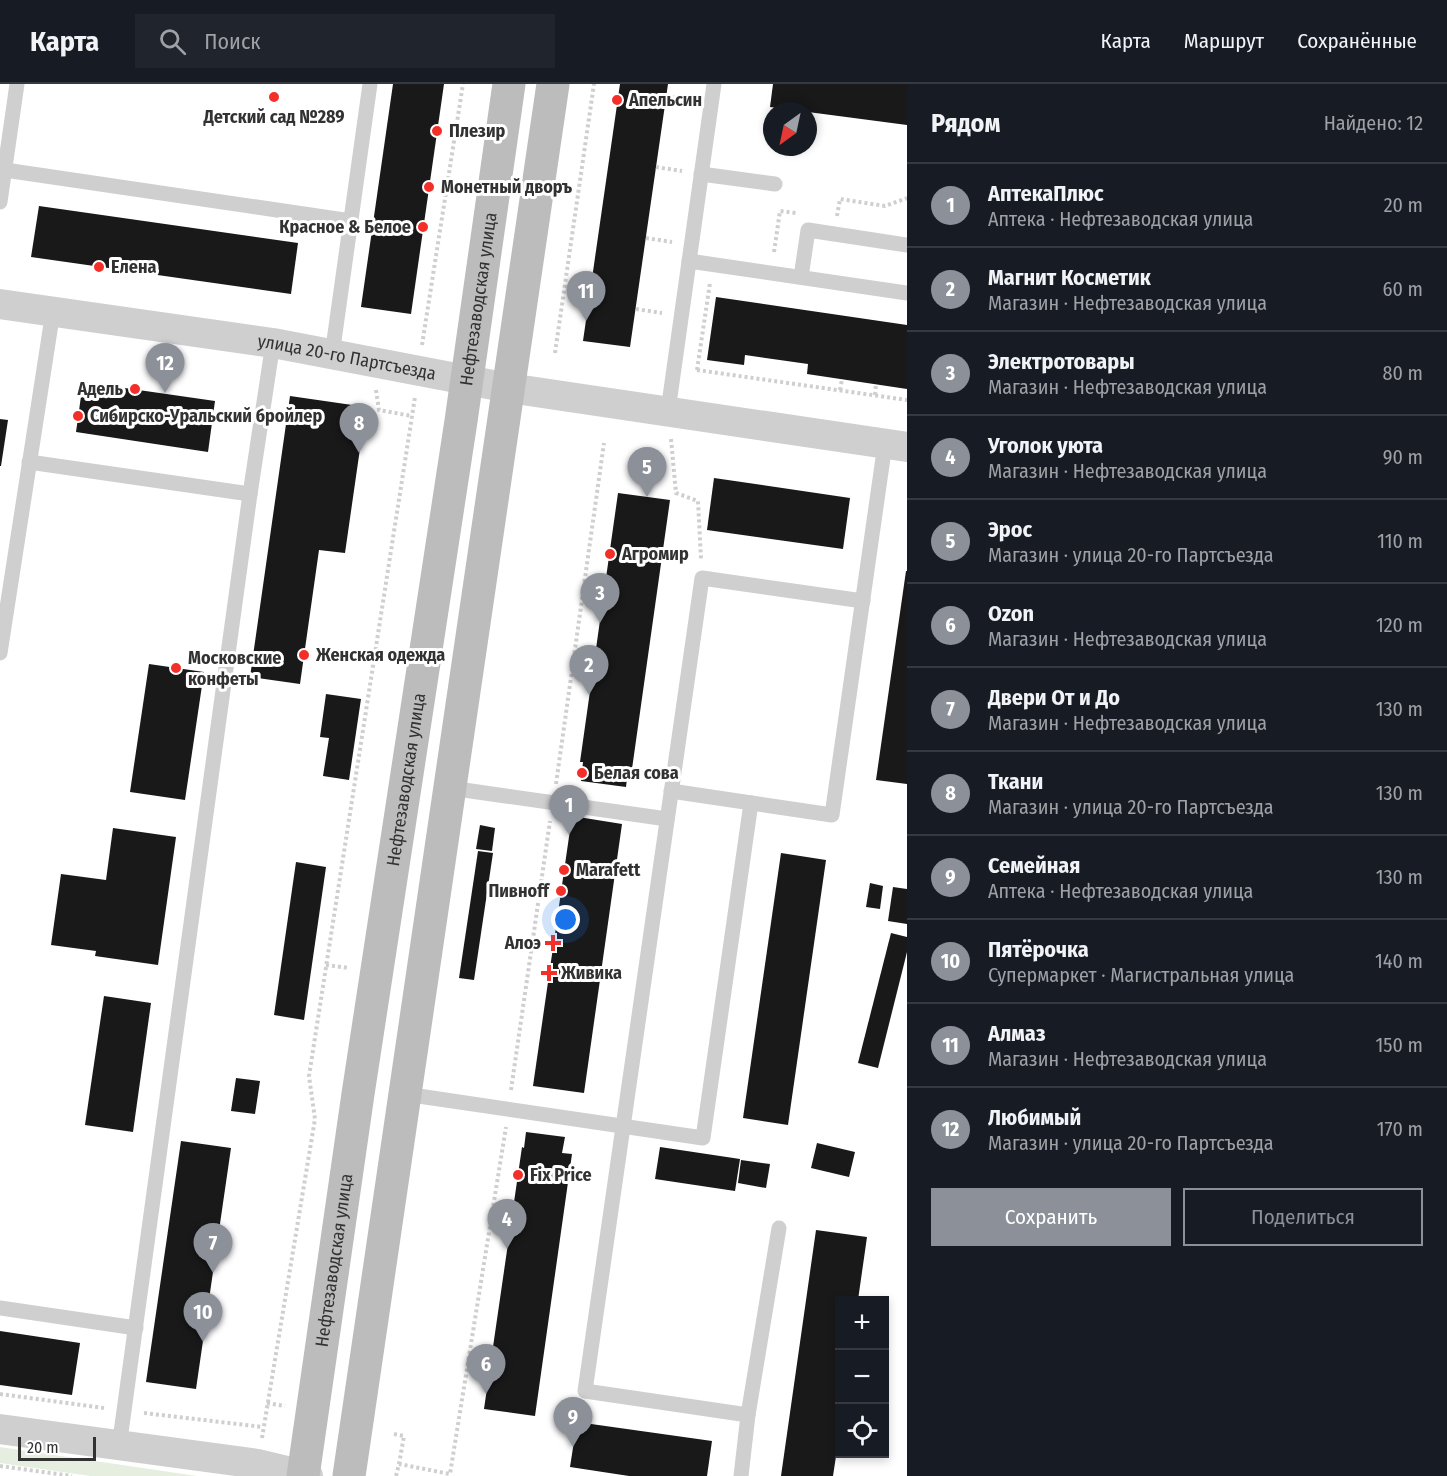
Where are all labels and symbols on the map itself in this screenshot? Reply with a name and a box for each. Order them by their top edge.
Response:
place label: Апельсин [628,89,702,111]
marker: Детский сад №289 [267,90,281,104]
marker: Апельсин [610,93,624,107]
north arrow [763,102,817,156]
place label: Детский сад №289 [202,106,345,128]
place label: Плезир [449,120,506,142]
marker: Плезир [430,124,444,138]
place label: Монетный дворъ [441,176,572,198]
marker: Монетный дворъ [422,180,436,194]
street label: Нефтезаводская улица [455,211,502,387]
place label: Красное & Белое [279,216,411,238]
marker: Красное & Белое [416,220,430,234]
place label: Елена [111,256,156,278]
marker: Елена [92,260,106,274]
pin: 11 [566,272,606,321]
street label: улица 20-го Партсъезда [256,330,438,385]
pin: 12 [146,344,184,393]
place label: Адель [76,378,123,400]
marker: Адель [128,382,142,396]
pin: 8 [340,404,378,453]
place label: Сибирско-Уральский бройлер [90,405,322,427]
marker: Сибирско-Уральский бройлер [71,409,85,423]
pin: 5 [628,448,666,497]
place label: Агромир [621,543,689,565]
marker: Агромир [603,547,617,561]
pin: 3 [580,574,620,623]
place label: Женская одежда [315,644,445,666]
pin: 2 [570,646,608,695]
place label: Московские конфеты [188,647,281,690]
marker: Женская одежда [297,648,311,662]
marker: Московские конфеты [169,661,183,675]
street label: Нефтезаводская улица [382,691,430,868]
place label: Белая сова [594,762,679,784]
marker: Белая сова [575,766,589,780]
pin: 1 [550,786,588,835]
place label: Marafett [576,859,641,881]
marker: Marafett [557,863,571,877]
place label: Пивнoff [488,880,551,902]
marker: Пивнoff [554,884,568,898]
your location [551,905,580,934]
place label: Алоэ [504,932,541,954]
marker: Алоэ [546,936,560,950]
place label: Живика [560,962,622,984]
marker: Живика [542,966,556,980]
place label: Fix Price [530,1164,592,1186]
marker: Fix Price [511,1168,525,1182]
street label: Нефтезаводская улица [311,1172,357,1348]
pin: 4 [488,1200,526,1249]
pin: 7 [194,1224,232,1273]
pin: 10 [184,1292,222,1342]
pin: 6 [466,1344,506,1394]
pin: 9 [554,1398,592,1447]
scale bar [18,1434,96,1462]

